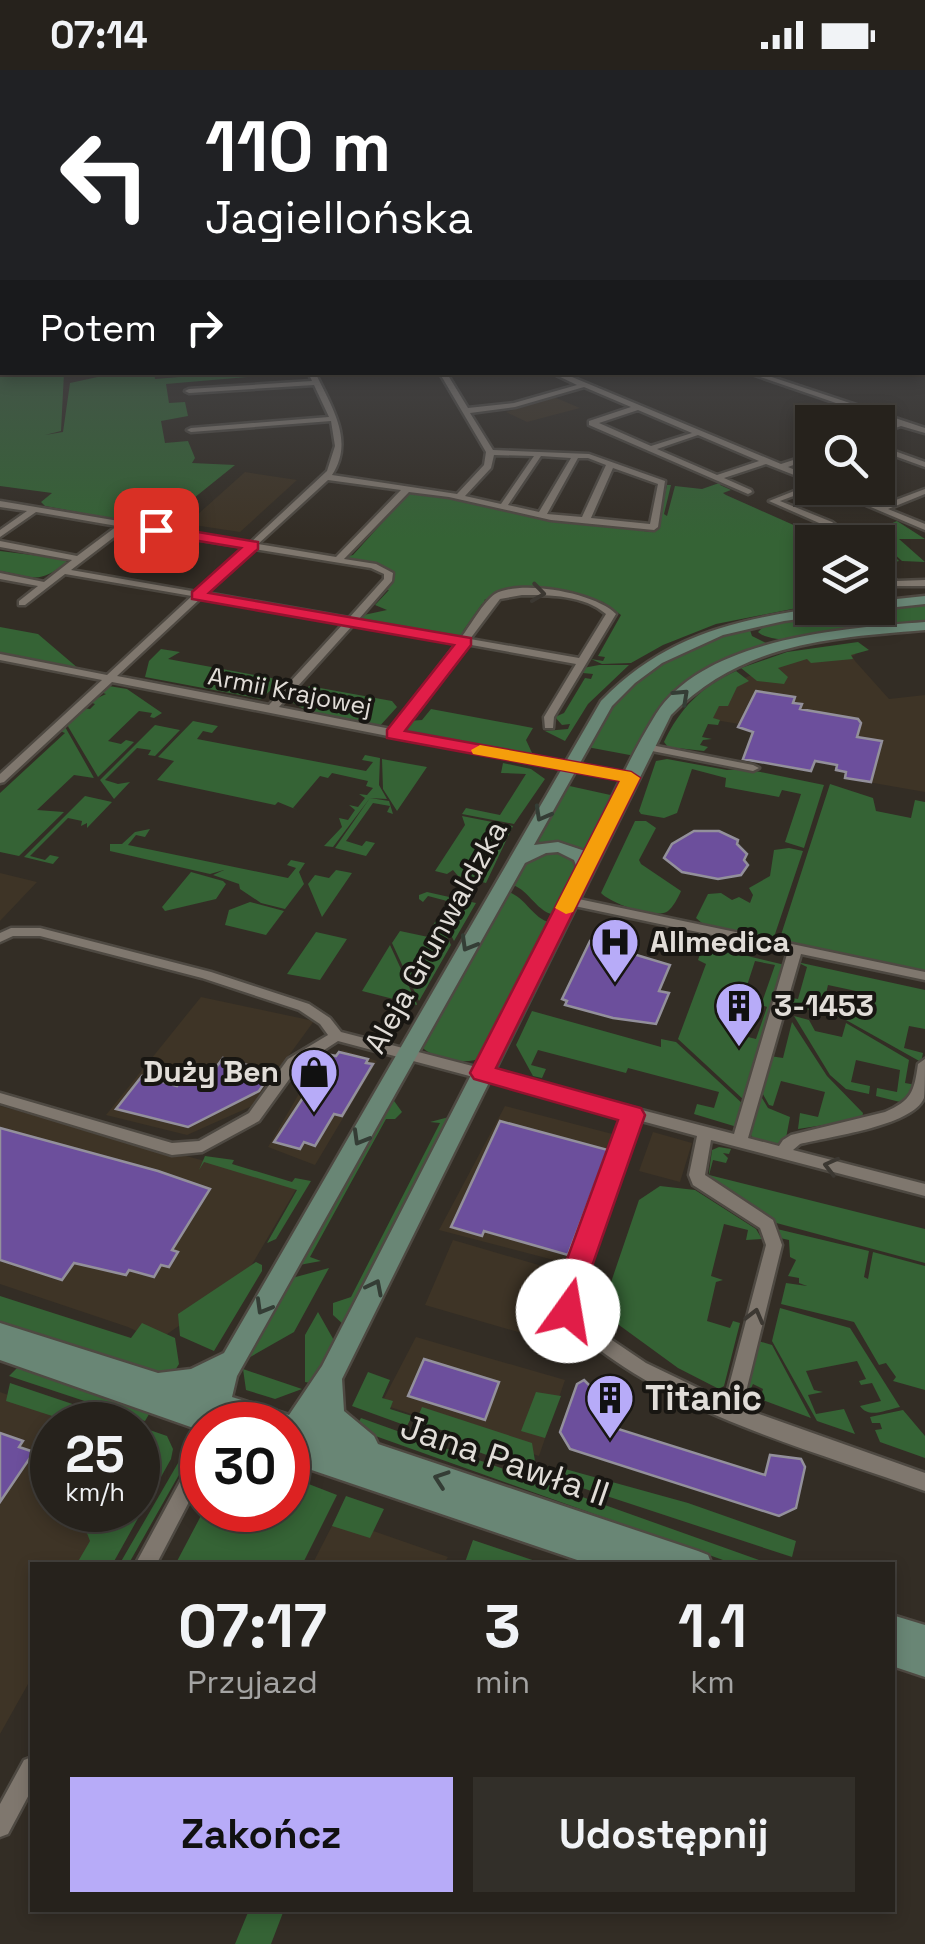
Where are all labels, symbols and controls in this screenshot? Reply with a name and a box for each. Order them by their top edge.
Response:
text: 07:14 [50,11,148,59]
text: 110 m [205,102,391,191]
icon: left [40,110,170,240]
text: Jagiellońska [205,189,473,246]
icon: right [177,300,232,355]
text: Potem [40,304,157,352]
map controls [795,405,895,625]
button: search [795,405,895,505]
pin [114,488,199,573]
icon: arrive [129,503,184,558]
button: layers [795,525,895,625]
one-way arrow [530,581,546,602]
street label: Armii Krajowej [205,659,375,723]
one-way arrow [670,689,688,707]
one-way arrow [535,803,555,821]
street label: Aleja Grunwaldzka [355,813,516,1060]
hospital icon: Allmedica [589,916,641,984]
place label: Allmedica [650,922,790,961]
one-way arrow [461,933,480,951]
building icon: 3-1453 [713,980,765,1048]
place label: 3-1453 [774,986,874,1025]
shop icon: Duży Ben [288,1046,340,1114]
place label: Duży Ben [143,1052,279,1091]
one-way arrow [352,1128,372,1146]
one-way arrow [823,1156,840,1177]
position arrow [516,1259,620,1363]
one-way arrow [363,1279,383,1297]
one-way arrow [256,1296,276,1314]
one-way arrow [743,1308,764,1325]
building icon: Titanic [584,1372,636,1440]
place label: Titanic [645,1376,762,1420]
speed limit sign: 30 [180,1402,310,1532]
street label: Jana Pawła II [395,1404,615,1516]
text: 25 [65,1423,125,1487]
one-way arrow [434,1470,451,1490]
text: km/h [65,1476,125,1508]
text: 07:17 [178,1588,327,1665]
text: 3 [484,1588,521,1665]
text: 1.1 [678,1588,747,1665]
text: Przyjazd [187,1662,318,1702]
text: min [475,1662,530,1702]
text: km [690,1662,735,1702]
button: Zakończ [70,1777,453,1892]
button: Udostępnij [473,1777,855,1892]

